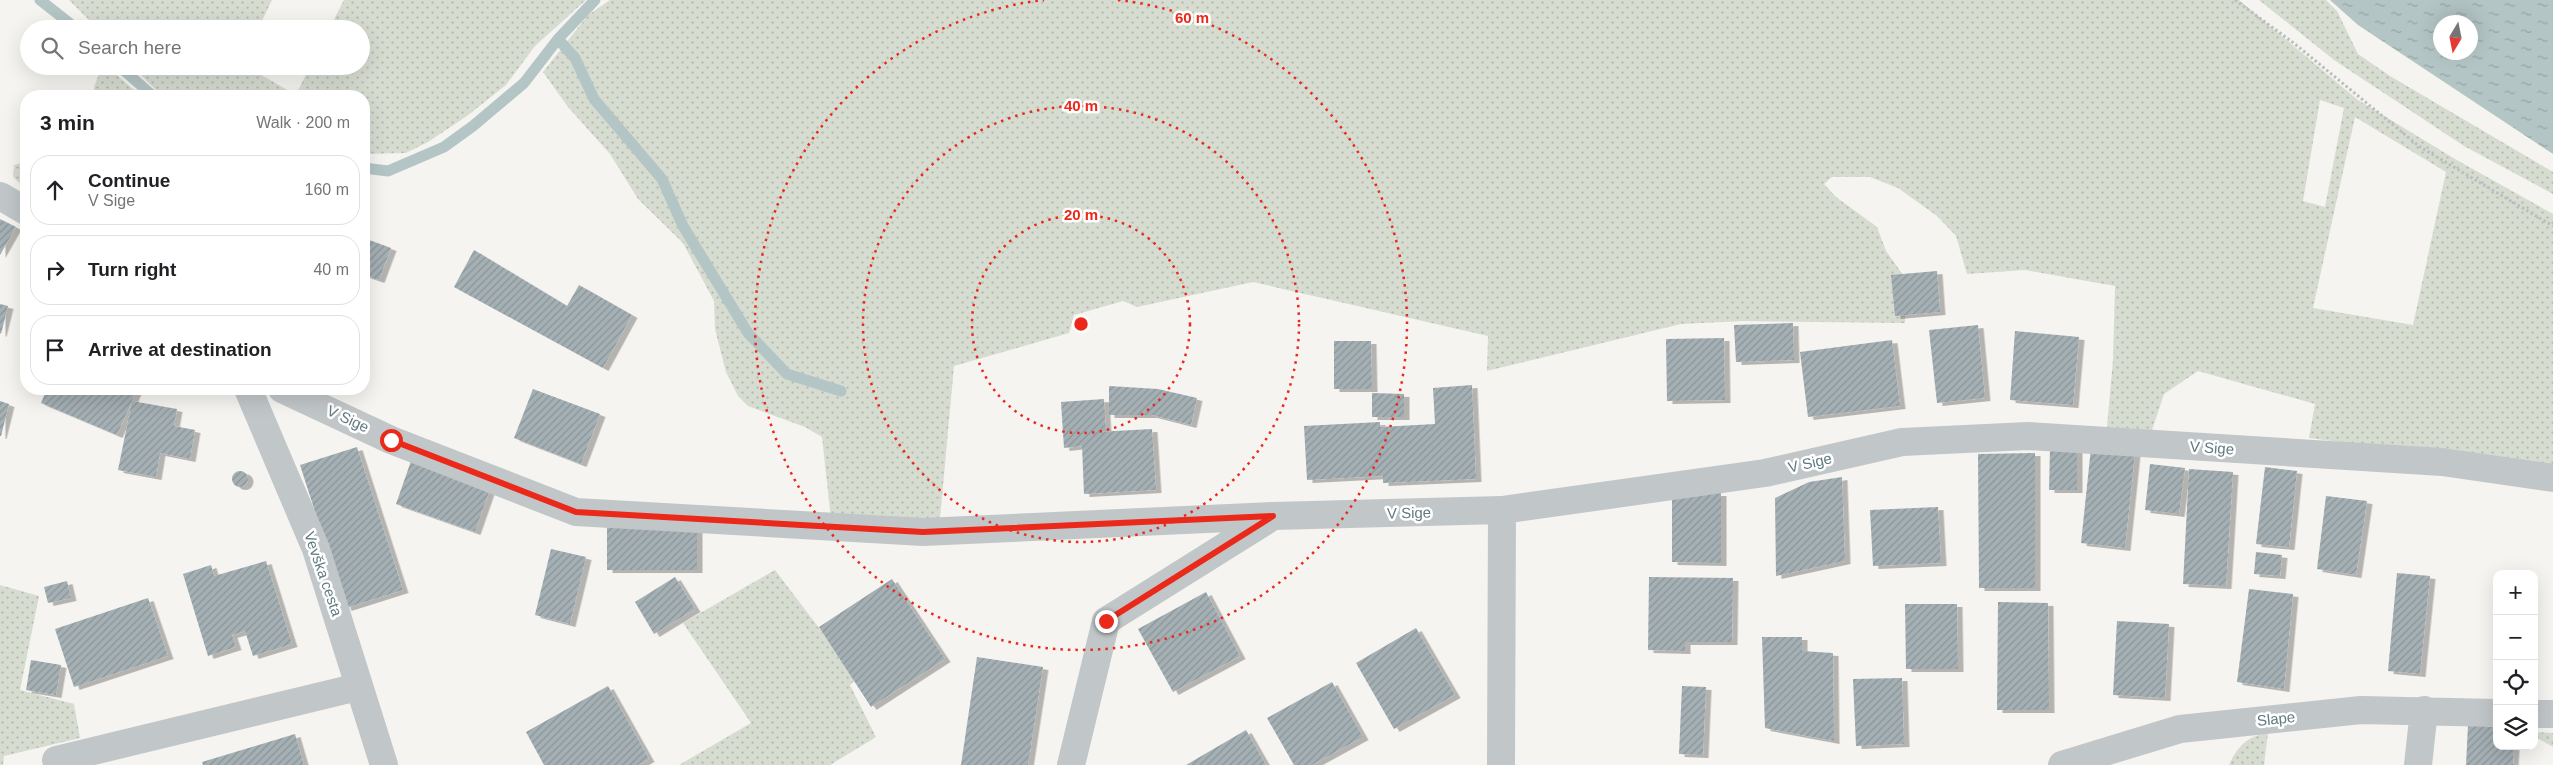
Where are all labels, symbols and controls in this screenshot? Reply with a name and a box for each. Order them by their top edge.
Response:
text: 60 m [1175,9,1209,26]
north arrow [2433,15,2478,60]
search box [20,20,370,75]
icon: search [38,34,66,62]
text: Search here [78,37,182,58]
text: 40 m [1064,97,1098,114]
text: 3 min [40,111,95,134]
text: Walk · 200 m [256,114,350,131]
text: Continue [88,170,170,191]
icon: ahead [41,176,69,204]
text: 160 m [305,181,349,198]
text: V Sige [88,192,135,209]
text: 20 m [1064,206,1098,223]
icon: right [41,256,69,284]
text: Turn right [88,259,176,280]
text: 40 m [313,261,349,278]
centre of rings [1072,315,1090,333]
icon: arrive [41,336,69,364]
text: Arrive at destination [88,339,272,360]
street label: V Sige [325,402,372,436]
route start [380,429,403,452]
street label: V Sige [2189,437,2235,458]
street label: V Sige [1786,449,1833,476]
street label: V Sige [1387,504,1431,521]
street label: Vevška cesta [301,529,346,619]
map controls [2493,570,2538,750]
button: + [2493,570,2538,615]
route end [1095,610,1118,633]
button: − [2493,615,2538,660]
button: locate [2493,660,2538,705]
button: layers [2493,705,2538,750]
street label: Slape [2256,708,2296,729]

